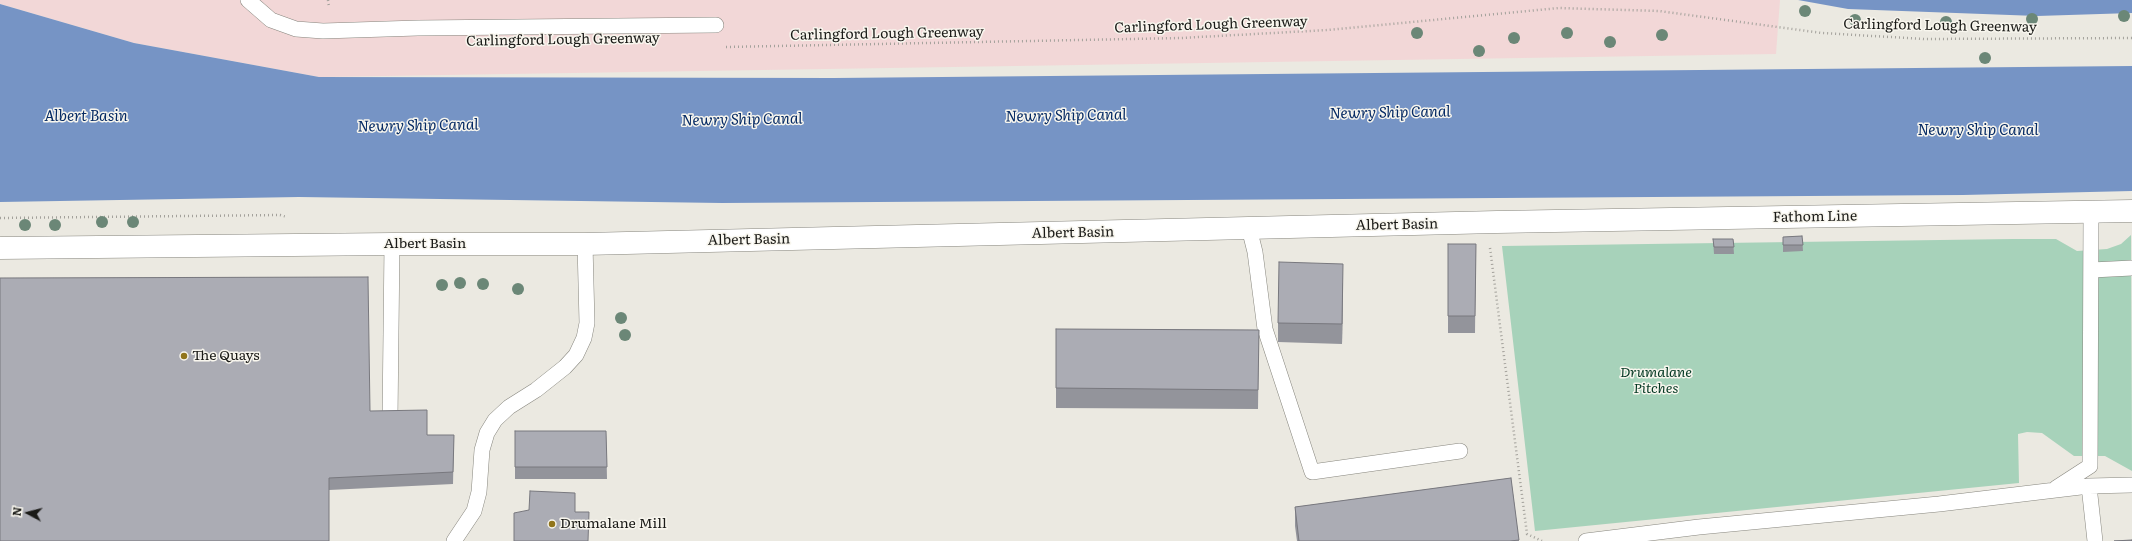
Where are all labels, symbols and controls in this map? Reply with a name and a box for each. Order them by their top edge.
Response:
street label: Carlingford Lough Greenway [1114,13,1308,37]
street label: Carlingford Lough Greenway [1843,16,2037,36]
street label: Carlingford Lough Greenway [790,24,984,44]
street label: Carlingford Lough Greenway [466,30,660,50]
water label: Newry Ship Canal [1329,103,1451,123]
water label: Newry Ship Canal [1005,106,1127,126]
water label: Albert Basin [44,108,128,126]
water label: Newry Ship Canal [681,110,803,130]
water label: Newry Ship Canal [357,116,479,136]
water label: Newry Ship Canal [1918,122,2038,140]
street label: Fathom Line [1773,208,1857,226]
street label: Albert Basin [1356,216,1438,234]
street label: Albert Basin [1032,224,1114,242]
street label: Albert Basin [708,231,790,249]
street label: Albert Basin [384,236,466,252]
place label: The Quays [192,348,260,364]
marker: The Quays [179,351,189,361]
park label: Drumalane Pitches [1620,365,1692,398]
north arrow [8,493,48,533]
text: N [8,506,25,517]
place label: Drumalane Mill [560,516,667,532]
marker: Drumalane Mill [547,519,557,529]

